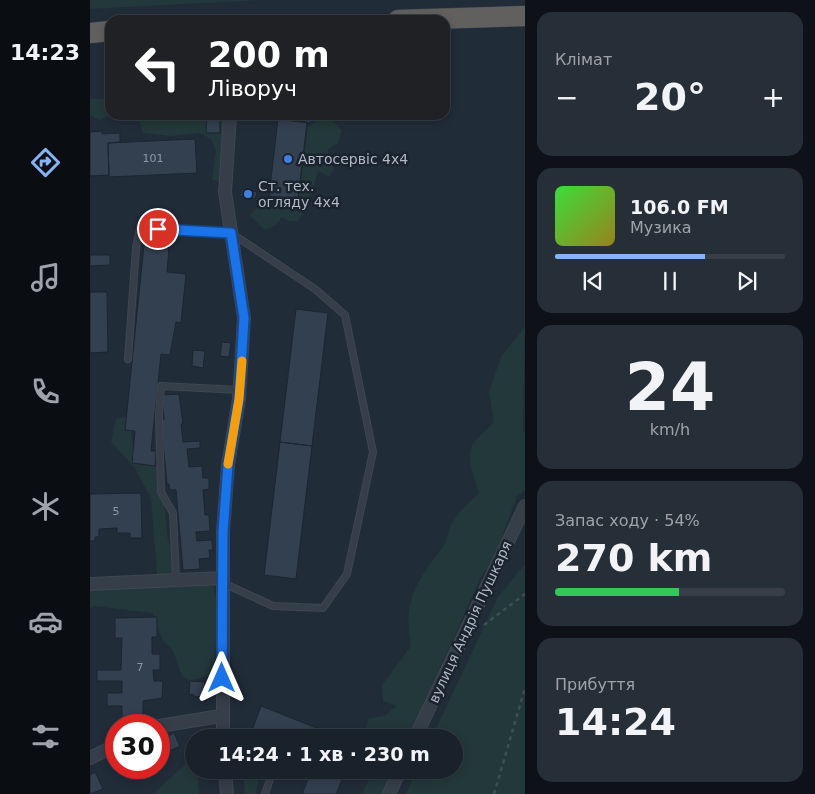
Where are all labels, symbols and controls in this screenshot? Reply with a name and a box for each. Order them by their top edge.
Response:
icon: left [125,35,190,100]
text: 200 m [208,35,330,75]
text: 14:23 [10,40,80,65]
text: Клімат [555,50,612,69]
text: 20° [634,75,706,119]
text: Ліворуч [208,76,297,101]
text: − [555,81,578,114]
text: + [762,81,785,114]
icon: directions [28,145,63,180]
place label: Автосервіс 4х4 [298,151,408,167]
house number: 101 [143,152,164,165]
marker: Автосервіс 4х4 [282,153,294,165]
place label: Ст. тех. огляду 4х4 [258,178,340,210]
marker: Ст. тех. огляду 4х4 [242,188,254,200]
text: 106.0 FM [630,196,729,218]
pin [137,208,179,250]
icon: arrive [144,215,172,243]
text: Музика [630,218,692,237]
icon: music [28,260,63,295]
icon: previous [579,267,607,295]
icon: pause [656,267,684,295]
icon: next [733,267,761,295]
text: 24 [625,350,715,425]
icon: phone [28,374,63,409]
text: km/h [650,420,690,439]
icon: climate [28,489,63,524]
house number: 5 [113,505,120,518]
text: Запас ходу · 54% [555,511,700,530]
text: 270 km [555,536,712,580]
street label: вулиця Андрія Пушкаря [425,538,515,706]
icon: car [28,604,63,639]
position arrow [195,651,247,703]
house number: 7 [137,661,144,674]
text: Прибуття [555,675,635,694]
text: 14:24 [555,700,676,744]
speed limit sign: 30 [105,714,170,779]
icon: filters [28,719,63,754]
text: 14:24 · 1 хв · 230 m [218,743,430,765]

